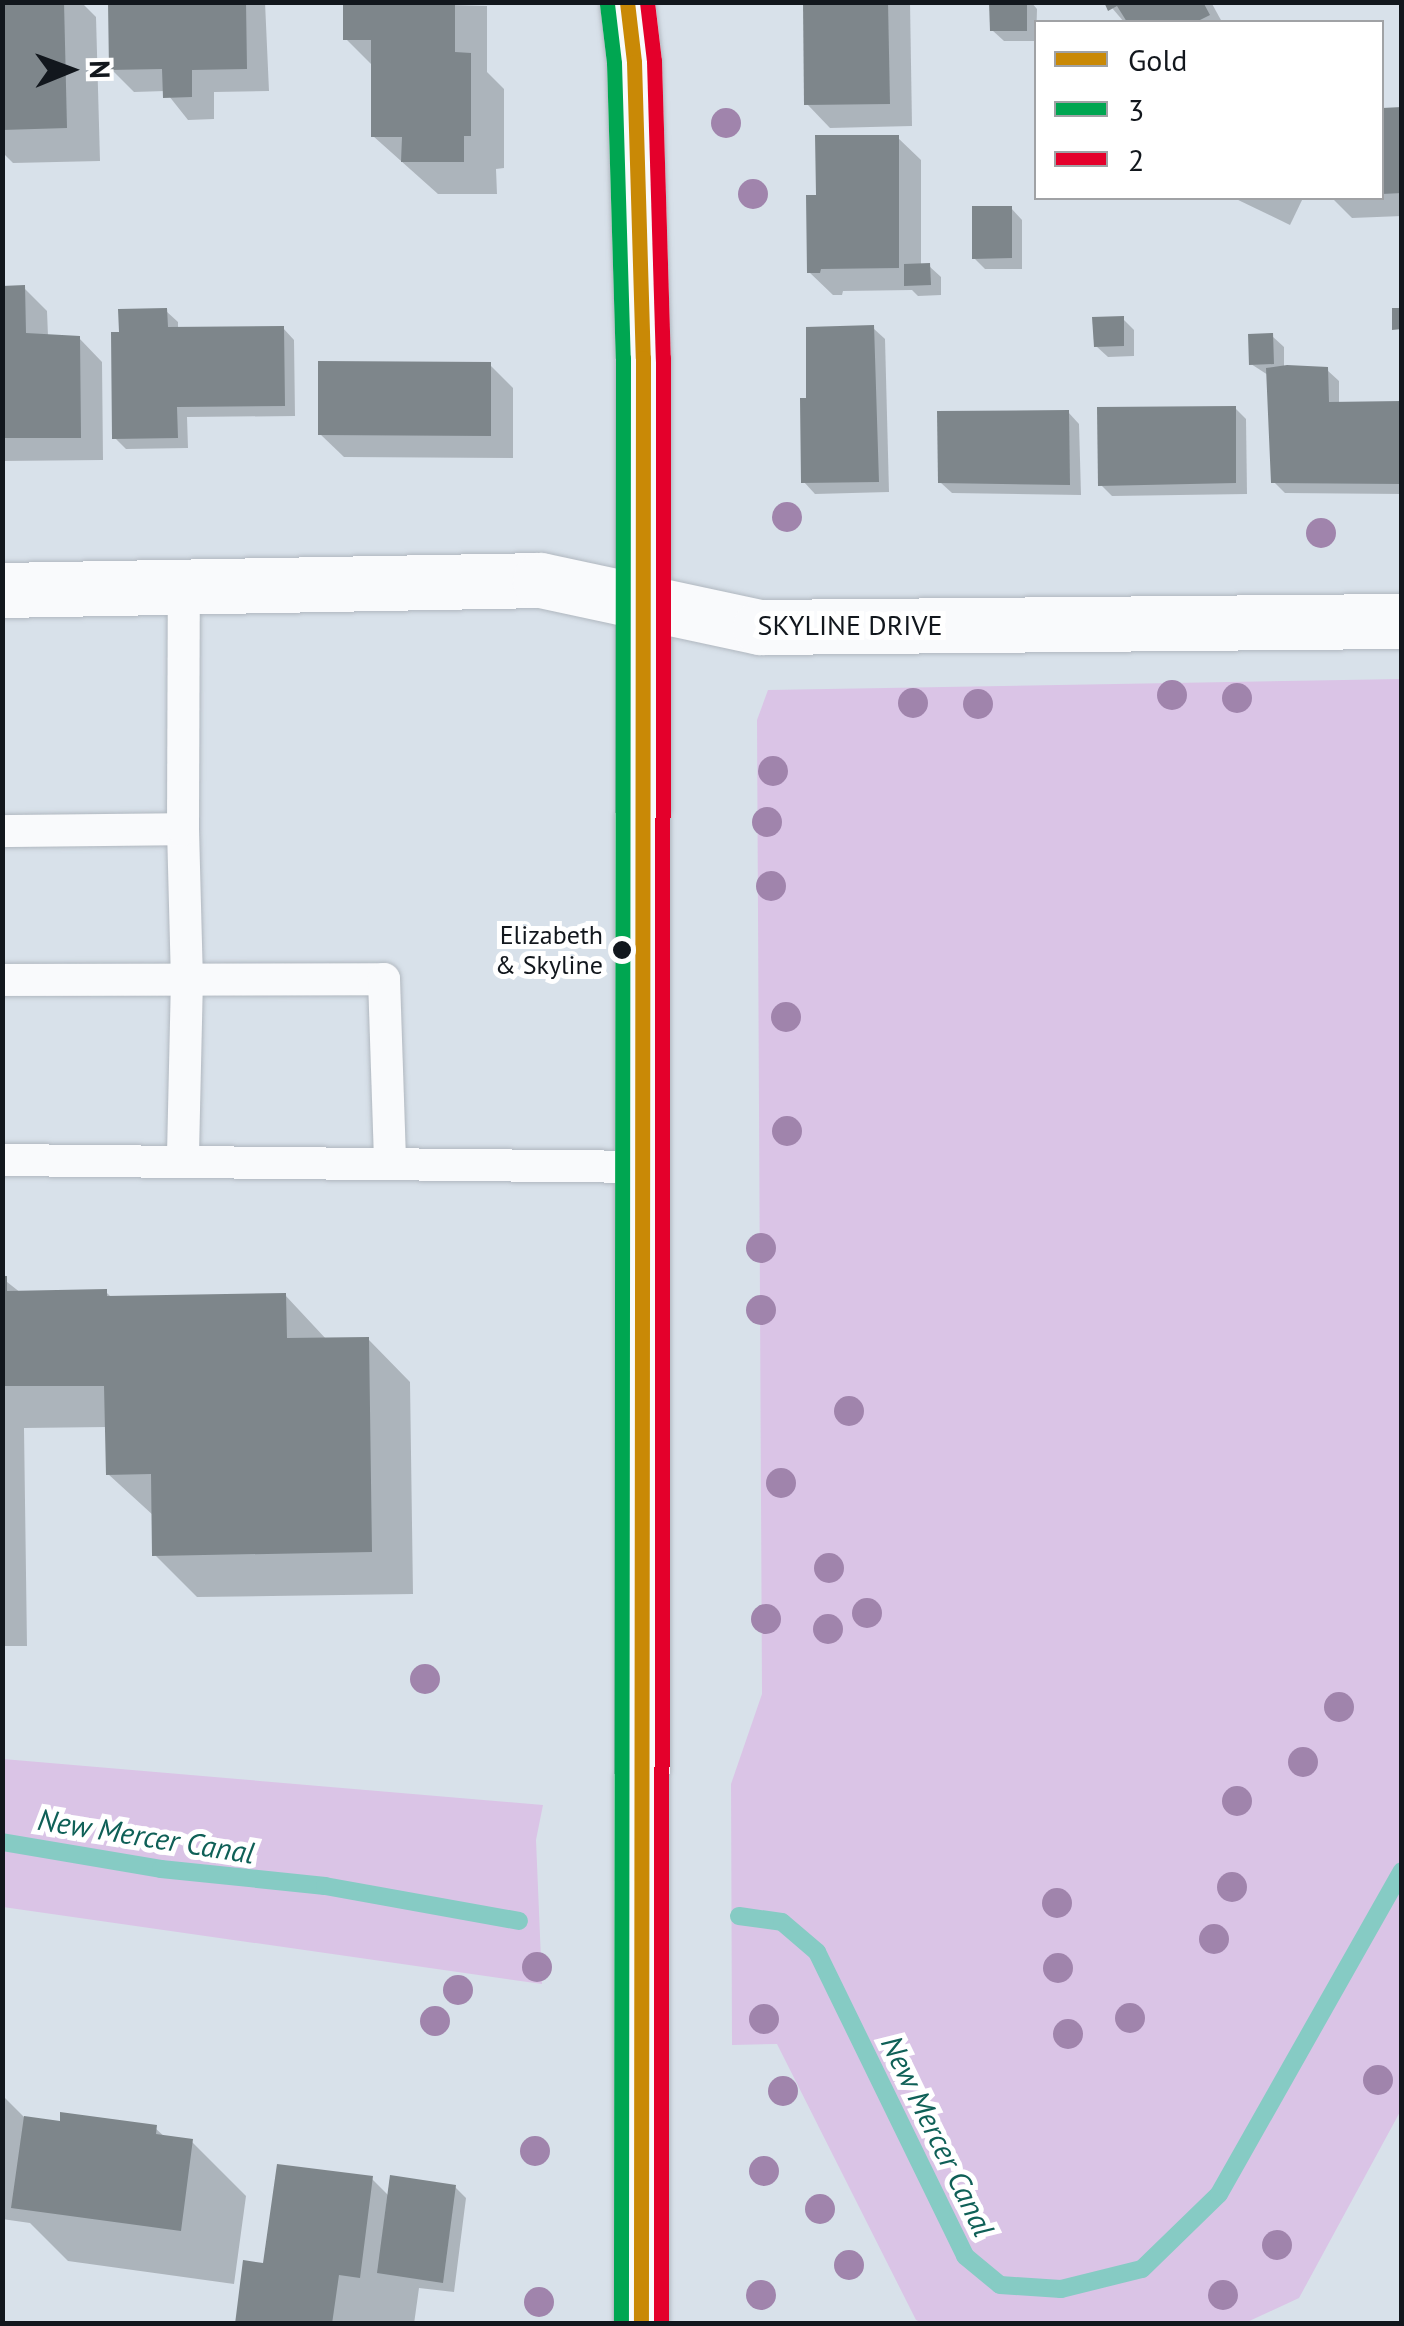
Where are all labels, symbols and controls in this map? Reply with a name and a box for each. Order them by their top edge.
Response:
north arrow [20,20,120,120]
legend [1034,20,1384,200]
text: Gold [1128,40,1187,79]
text: N [82,60,119,79]
text: 3 [1128,90,1144,129]
text: 2 [1128,140,1144,179]
street label: SKYLINE DRIVE [758,608,942,642]
place label: Elizabeth & Skyline [495,919,603,980]
marker: Elizabeth & Skyline [612,940,632,960]
water label: New Mercer Canal [35,1801,257,1871]
water label: New Mercer Canal [874,2029,1002,2243]

